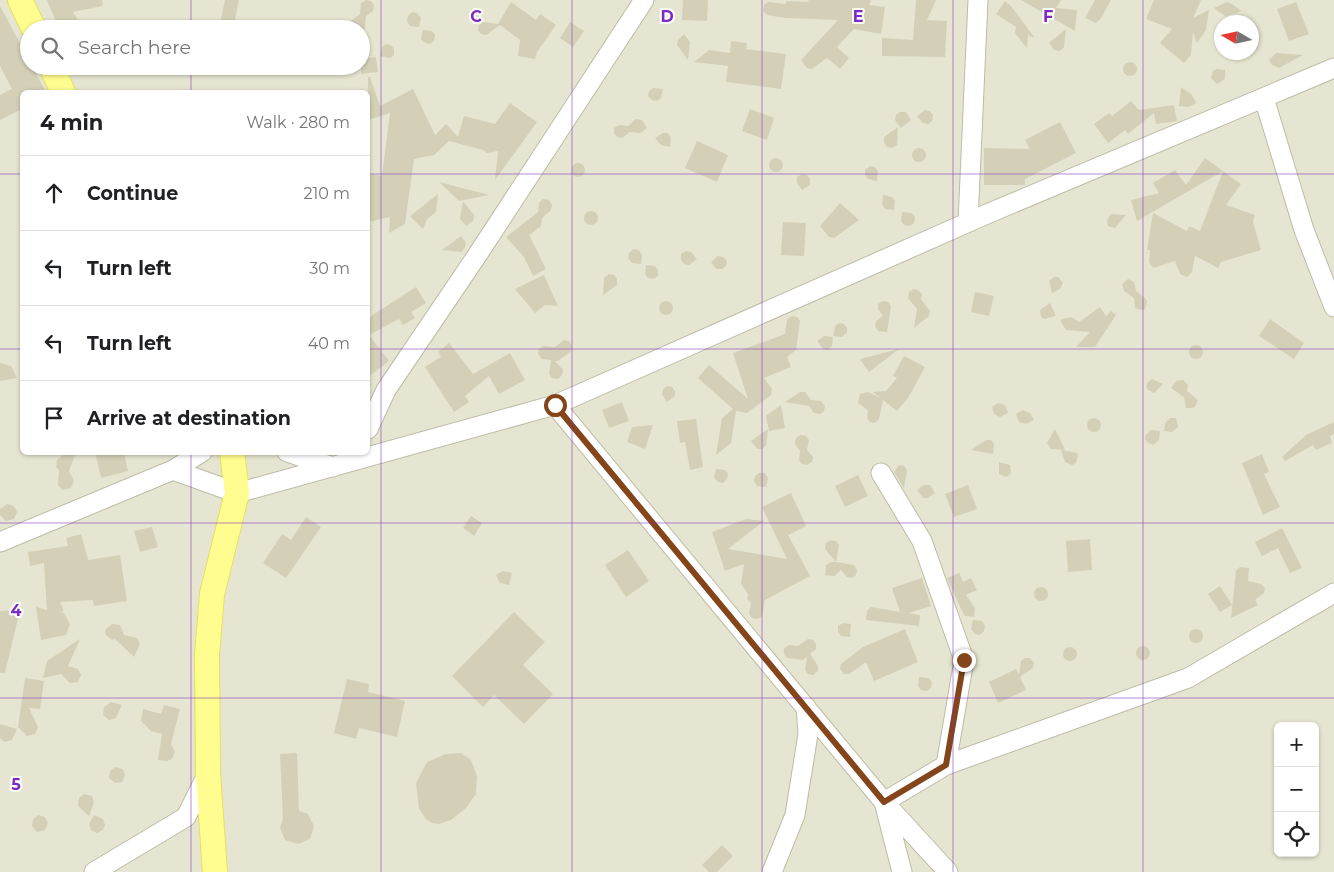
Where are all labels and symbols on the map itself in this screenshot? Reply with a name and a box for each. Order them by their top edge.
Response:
text: C [470,7,482,26]
text: D [660,7,674,26]
text: E [853,7,863,26]
text: F [1043,7,1053,26]
north arrow [1214,15,1259,60]
route start [544,394,567,417]
text: 4 [10,601,22,620]
route end [953,649,976,672]
text: 5 [11,775,21,794]

